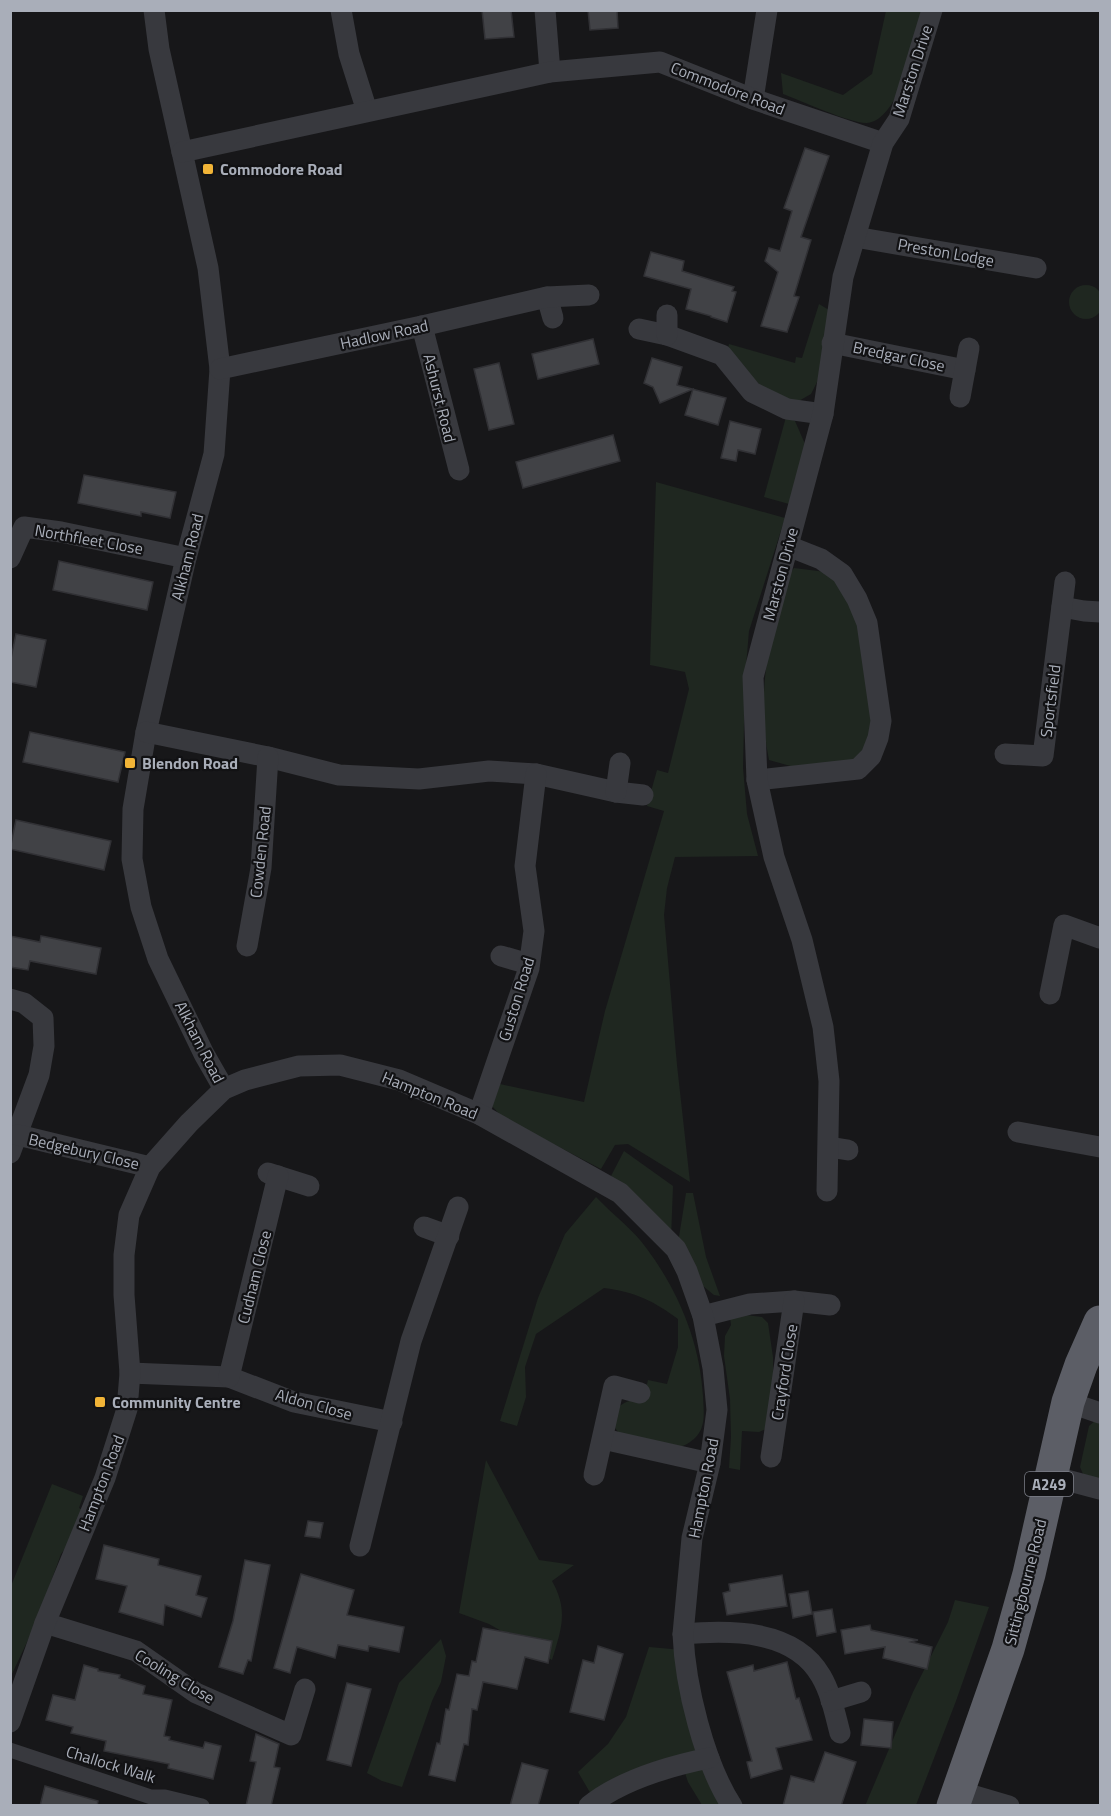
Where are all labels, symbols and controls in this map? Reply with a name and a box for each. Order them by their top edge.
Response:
street label: Marston Drive [886,22,938,120]
street label: Commodore Road [667,55,789,121]
place label: Commodore Road [220,157,343,181]
marker: Commodore Road [201,162,215,176]
street label: Preston Lodge [896,232,996,272]
street label: Hadlow Road [338,313,430,355]
street label: Bredgar Close [851,335,947,377]
street label: Ashurst Road [417,351,463,445]
street label: Alkham Road [165,511,209,603]
street label: Northfleet Close [33,518,145,560]
street label: Marston Drive [756,525,804,623]
street label: Sportsfield [1034,663,1066,739]
place label: Blendon Road [142,751,238,775]
marker: Blendon Road [123,756,137,770]
street label: Cowden Road [243,805,277,899]
street label: Guston Road [492,954,540,1044]
street label: Alkham Road [169,997,231,1087]
street label: Hampton Road [378,1065,482,1125]
street label: Bedgebury Close [26,1127,142,1175]
street label: Cudham Close [231,1228,277,1326]
street label: Crayford Close [765,1322,803,1422]
street label: Aldon Close [273,1382,355,1426]
place label: Community Centre [112,1390,241,1414]
marker: Community Centre [93,1395,107,1409]
street label: Hampton Road [72,1431,130,1535]
street label: Hampton Road [682,1436,724,1540]
road number: A249 [1025,1472,1073,1496]
street label: Sittingbourne Road [998,1516,1052,1648]
street label: Cooling Close [131,1643,219,1709]
street label: Challock Walk [63,1739,159,1789]

